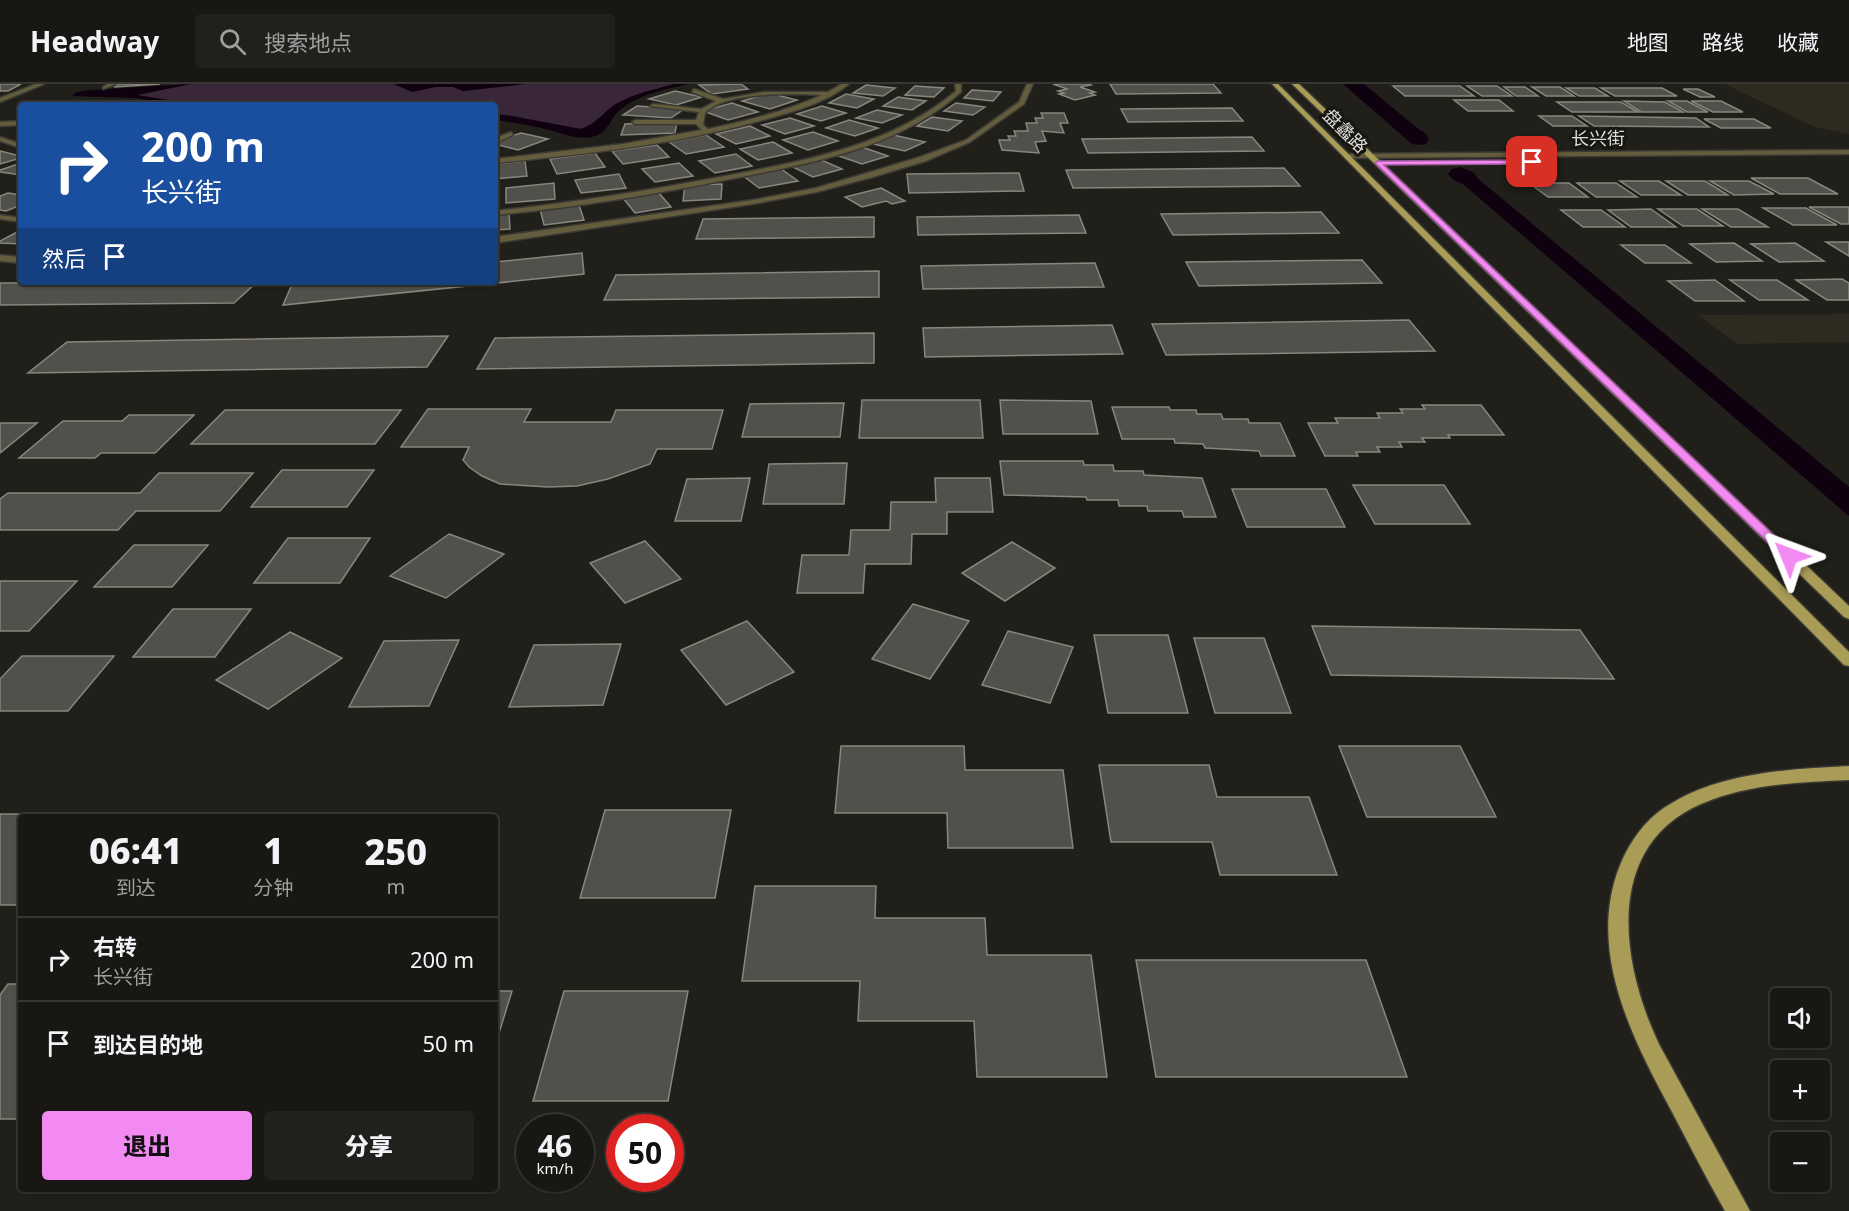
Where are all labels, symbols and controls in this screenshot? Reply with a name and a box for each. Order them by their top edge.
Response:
search box [195,14,615,68]
text: Headway [30,22,159,60]
icon: search [216,25,249,58]
text: 搜索地点 [264,27,352,57]
text: 地图 [1627,28,1669,56]
text: 路线 [1702,28,1744,56]
text: 收藏 [1777,28,1819,56]
street label: 盘蠡路 [1318,103,1373,158]
text: 200 m [141,117,265,174]
icon: right [42,126,120,204]
street label: 长兴街 [1571,126,1625,150]
pin [1506,136,1557,187]
icon: arrive [1515,145,1548,178]
text: 长兴街 [141,173,222,210]
icon: arrive [98,240,131,273]
text: 然后 [42,243,86,273]
position arrow [1757,524,1821,588]
text: 06:41 [89,826,183,875]
text: 1 [263,826,284,875]
text: 250 [365,827,427,876]
text: m [386,873,405,900]
text: 到达 [116,874,156,901]
text: 分钟 [254,874,294,901]
text: 右转 [93,931,137,961]
icon: right [42,943,75,976]
text: 200 m [410,944,474,974]
text: 长兴街 [93,963,153,990]
map controls [1770,988,1830,1192]
button: sound [1770,988,1830,1048]
icon: arrive [42,1027,75,1060]
text: 50 m [423,1028,474,1058]
text: 到达目的地 [93,1029,203,1059]
button: + [1770,1060,1830,1120]
button: 退出 [42,1111,252,1180]
button: 分享 [264,1111,474,1180]
speed limit sign: 50 [606,1114,684,1192]
text: 46 [538,1125,572,1166]
button: − [1770,1132,1830,1192]
text: km/h [537,1158,573,1178]

